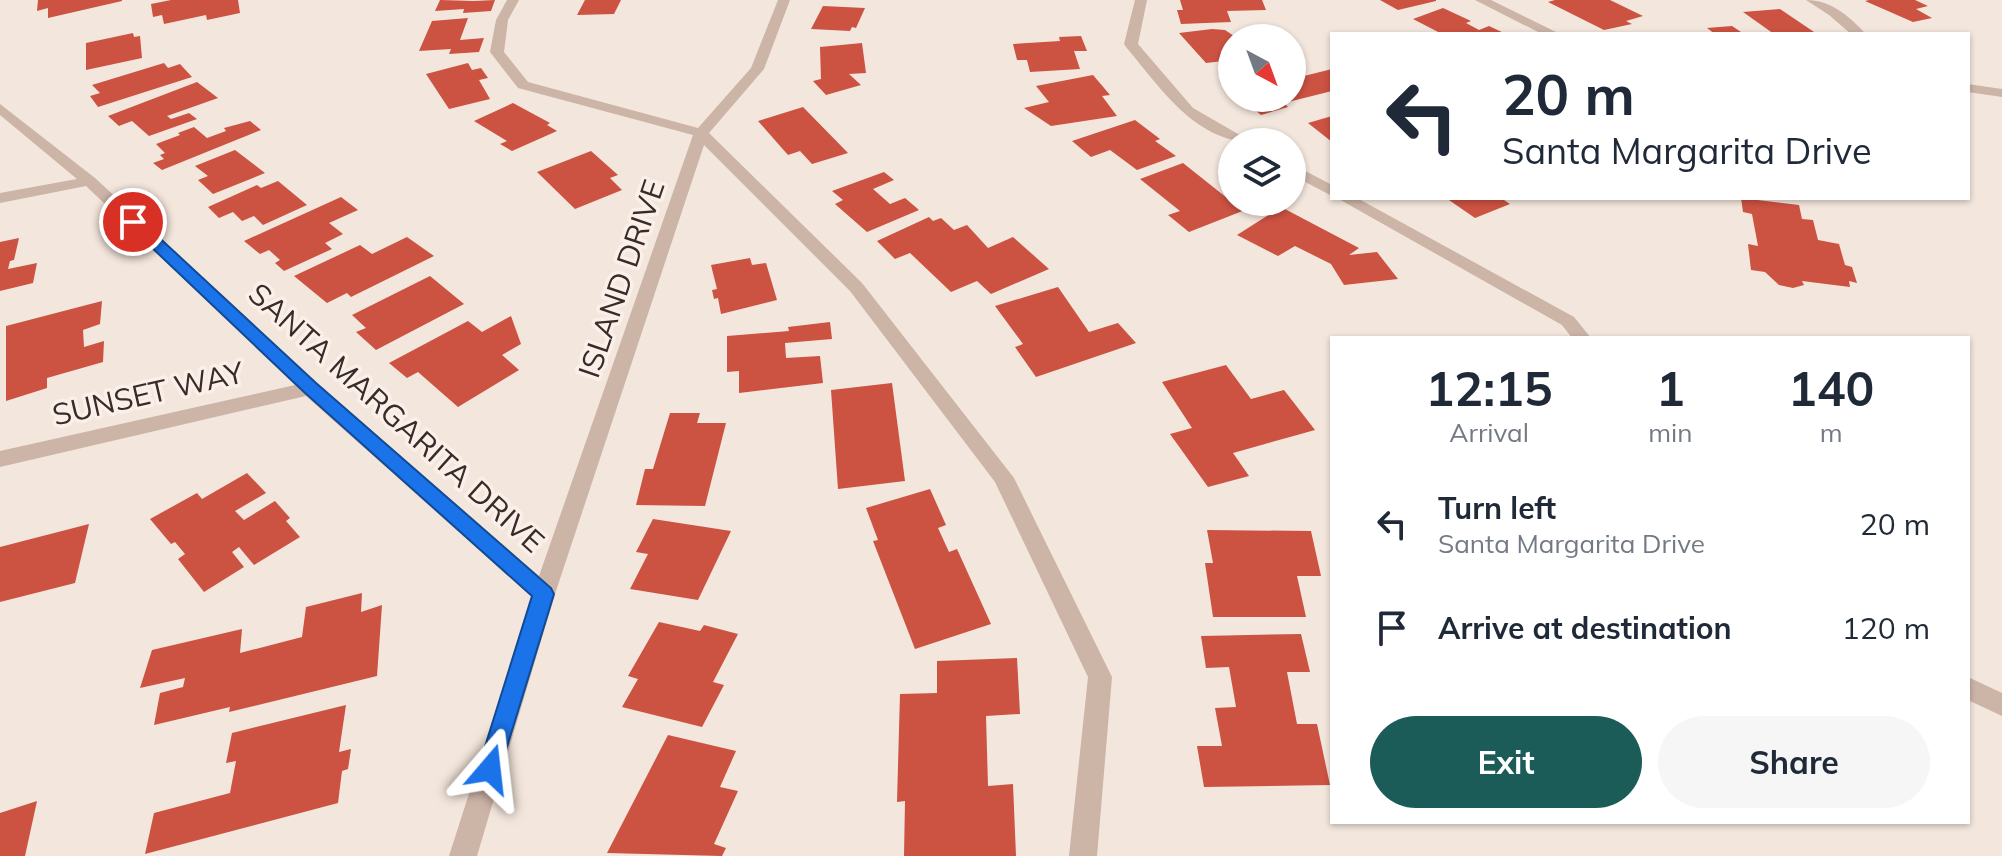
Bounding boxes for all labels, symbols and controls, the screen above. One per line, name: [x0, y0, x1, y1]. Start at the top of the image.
north arrow: [1218, 24, 1306, 112]
map controls: [1218, 24, 1306, 216]
text: 20 m: [1502, 59, 1635, 129]
icon: left: [1370, 64, 1474, 168]
button: layers: [1218, 128, 1306, 216]
text: Santa Margarita Drive: [1502, 128, 1872, 173]
street label: ISLAND DRIVE: [569, 175, 673, 382]
pin: [99, 188, 167, 256]
icon: arrive: [111, 200, 155, 244]
street label: SANTA MARGARITA DRIVE: [241, 274, 552, 560]
street label: SUNSET WAY: [49, 352, 248, 433]
text: 12:15: [1426, 358, 1553, 418]
text: 1: [1656, 358, 1685, 418]
text: 140: [1788, 358, 1874, 418]
text: Arrival: [1449, 416, 1529, 449]
text: min: [1648, 416, 1692, 449]
text: m: [1820, 416, 1843, 449]
text: Turn left: [1438, 489, 1556, 527]
icon: left: [1370, 502, 1414, 546]
text: 20 m: [1860, 505, 1930, 543]
text: Santa Margarita Drive: [1438, 527, 1705, 560]
icon: arrive: [1370, 606, 1414, 650]
text: Arrive at destination: [1438, 609, 1732, 647]
text: 120 m: [1842, 609, 1930, 647]
button: Exit: [1370, 716, 1642, 808]
button: Share: [1658, 716, 1930, 808]
position arrow: [448, 727, 532, 811]

